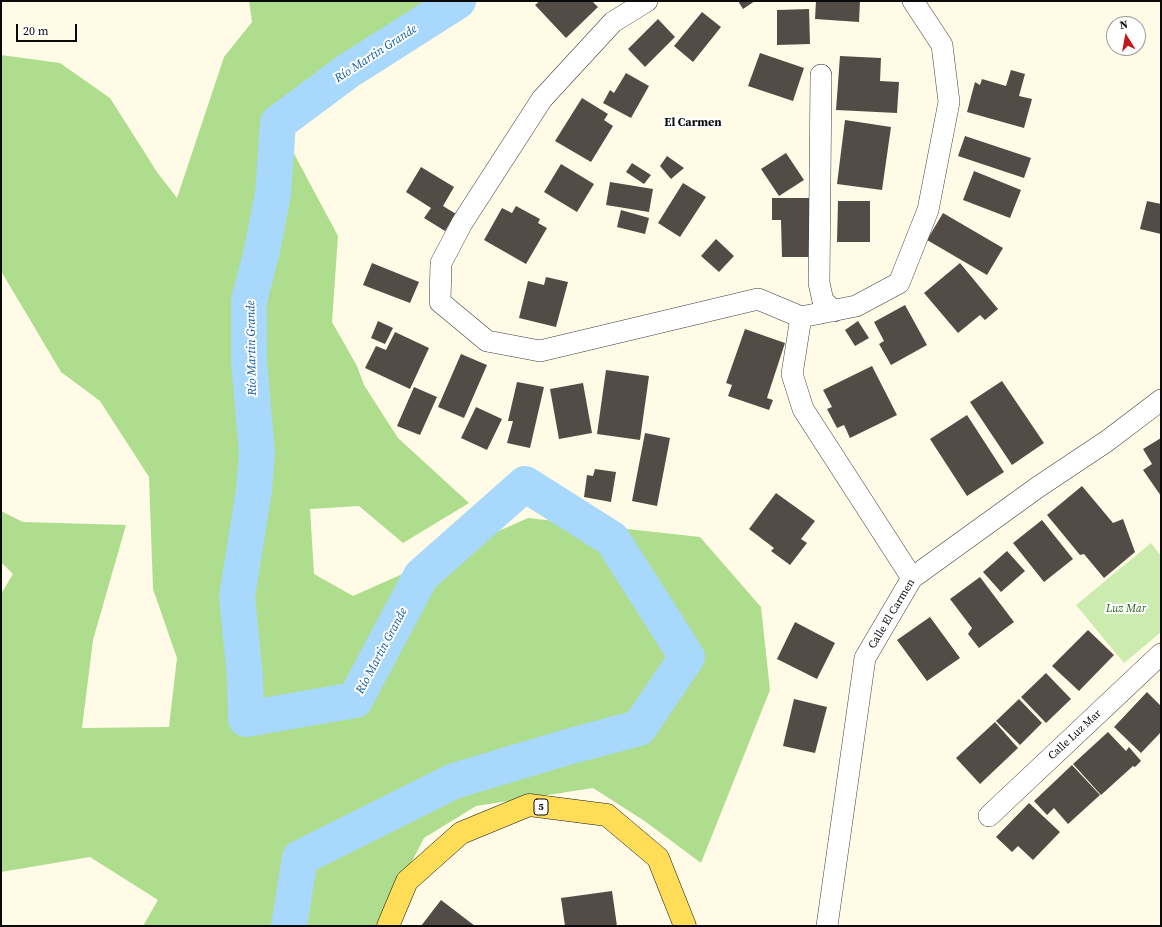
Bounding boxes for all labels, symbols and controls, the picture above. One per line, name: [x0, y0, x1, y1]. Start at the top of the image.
scale bar: [18, 16, 79, 42]
north arrow: [1106, 16, 1146, 56]
text: N: [1118, 17, 1129, 33]
water label: Río Martin Grande: [332, 22, 420, 86]
text: 20 m: [23, 23, 49, 39]
district label: El Carmen: [664, 116, 722, 130]
water label: Río Martin Grande: [244, 300, 260, 396]
street label: Calle El Carmen: [866, 577, 918, 651]
park label: Luz Mar: [1106, 602, 1146, 616]
water label: Río Martin Grande: [353, 606, 411, 696]
street label: Calle Luz Mar: [1046, 707, 1104, 763]
road number: 5: [534, 799, 548, 815]

